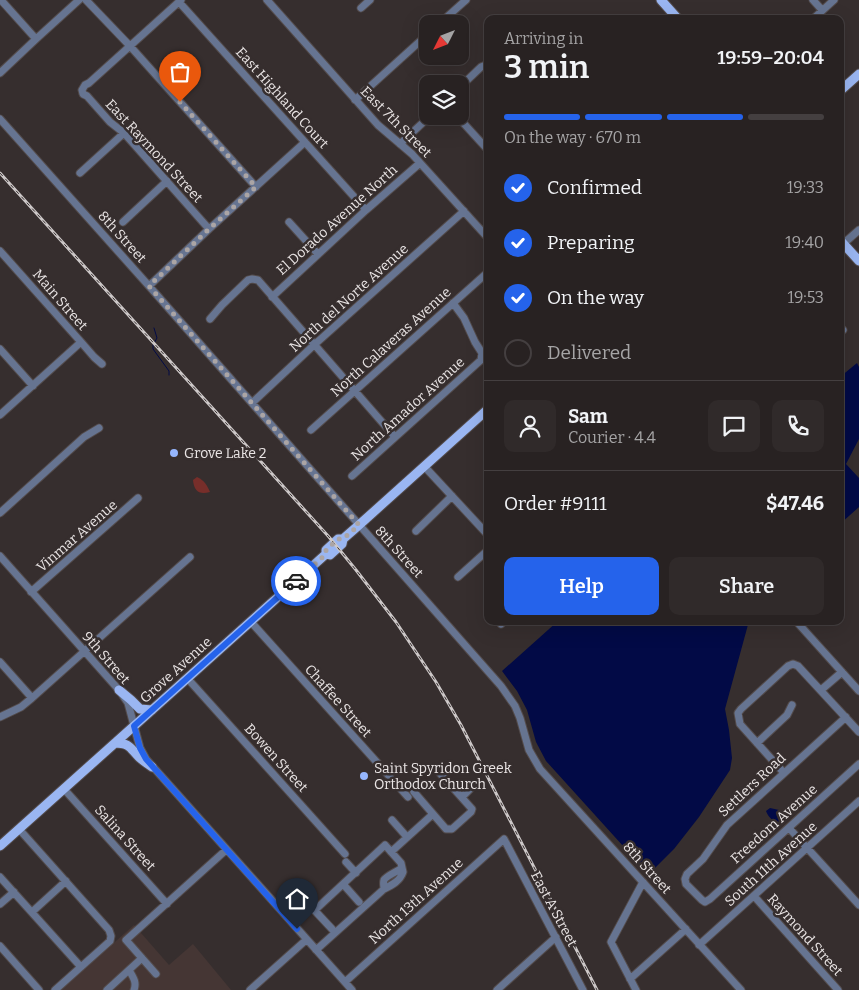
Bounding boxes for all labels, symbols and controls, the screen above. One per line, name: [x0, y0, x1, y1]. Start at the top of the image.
north arrow: [419, 15, 469, 65]
map controls: [419, 15, 469, 125]
text: Arriving in: [504, 29, 583, 48]
street label: East Highland Court: [232, 44, 332, 152]
text: 19:59–20:04: [717, 46, 824, 69]
text: 3 min: [504, 48, 589, 86]
pin: [159, 51, 201, 102]
icon: bag: [166, 58, 194, 86]
button: layers: [419, 75, 469, 125]
street label: East 7th Street: [357, 83, 435, 161]
street label: East Raymond Street: [102, 96, 206, 206]
text: On the way · 670 m: [504, 128, 641, 147]
street label: El Dorado Avenue North: [273, 161, 401, 279]
icon: check: [504, 174, 532, 202]
text: Confirmed: [547, 176, 642, 199]
text: 19:33: [787, 178, 824, 197]
street label: 8th Street: [94, 207, 150, 267]
icon: check: [504, 229, 532, 257]
text: Preparing: [547, 231, 635, 254]
text: 19:40: [785, 233, 824, 252]
street label: North del Norte Avenue: [286, 240, 412, 356]
street label: Main Street: [29, 266, 91, 334]
street label: North Calaveras Avenue: [327, 284, 455, 400]
icon: check: [504, 284, 532, 312]
text: On the way: [547, 286, 644, 309]
text: 19:53: [787, 288, 824, 307]
text: Delivered: [547, 341, 631, 364]
street label: North Amador Avenue: [348, 354, 468, 464]
button: person: [504, 400, 556, 452]
button: chat: [708, 400, 760, 452]
button: phone: [772, 400, 824, 452]
text: Sam: [568, 405, 608, 428]
text: Courier · 4.4: [568, 428, 656, 447]
place label: Grove Lake 2: [184, 445, 266, 462]
marker: Grove Lake 2: [168, 447, 180, 459]
text: Order #9111: [504, 492, 607, 515]
text: $47.46: [766, 492, 824, 515]
street label: Vinmar Avenue: [33, 496, 121, 576]
street label: 8th Street: [371, 522, 427, 582]
courier: [271, 556, 321, 606]
button: Help: [504, 557, 659, 615]
button: Share: [669, 557, 824, 615]
icon: car: [282, 567, 310, 595]
street label: 9th Street: [79, 628, 133, 688]
street label: Grove Avenue: [137, 633, 215, 707]
street label: Chaffee Street: [301, 661, 375, 741]
street label: Bowen Street: [241, 720, 311, 796]
street label: Settlers Road: [715, 749, 789, 821]
place label: Saint Spyridon Greek Orthodox Church: [374, 760, 512, 793]
marker: Saint Spyridon Greek Orthodox Church: [358, 770, 370, 782]
street label: Freedom Avenue: [727, 781, 821, 867]
street label: Salina Street: [91, 802, 159, 874]
street label: South 11th Avenue: [721, 818, 821, 910]
street label: 8th Street: [619, 838, 675, 898]
street label: North 13th Avenue: [365, 854, 467, 948]
street label: East A Street: [527, 868, 581, 950]
pin: [276, 878, 318, 929]
icon: home: [283, 885, 311, 913]
street label: Raymond Street: [764, 891, 846, 979]

